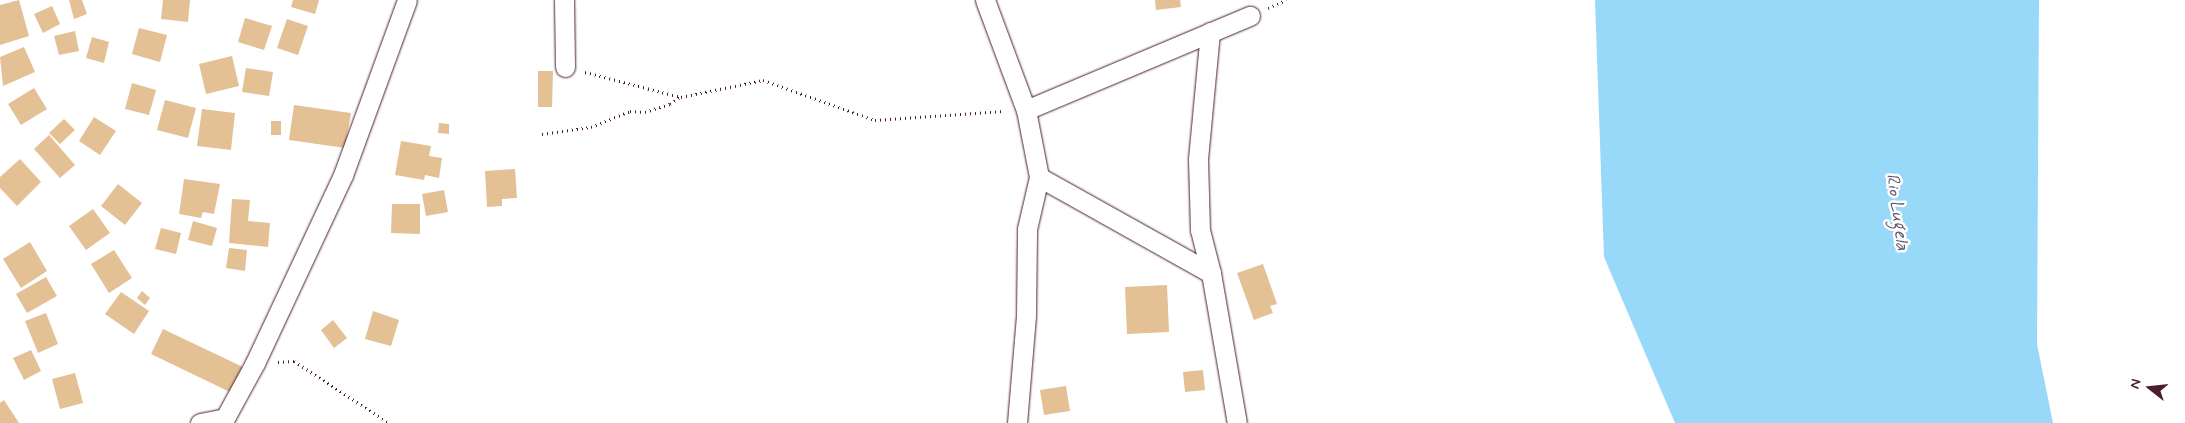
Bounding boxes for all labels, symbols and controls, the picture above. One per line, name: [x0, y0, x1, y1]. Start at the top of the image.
water label: Rio Lugela: [1881, 173, 1913, 251]
north arrow: [2125, 363, 2175, 413]
text: N: [2126, 377, 2146, 391]

